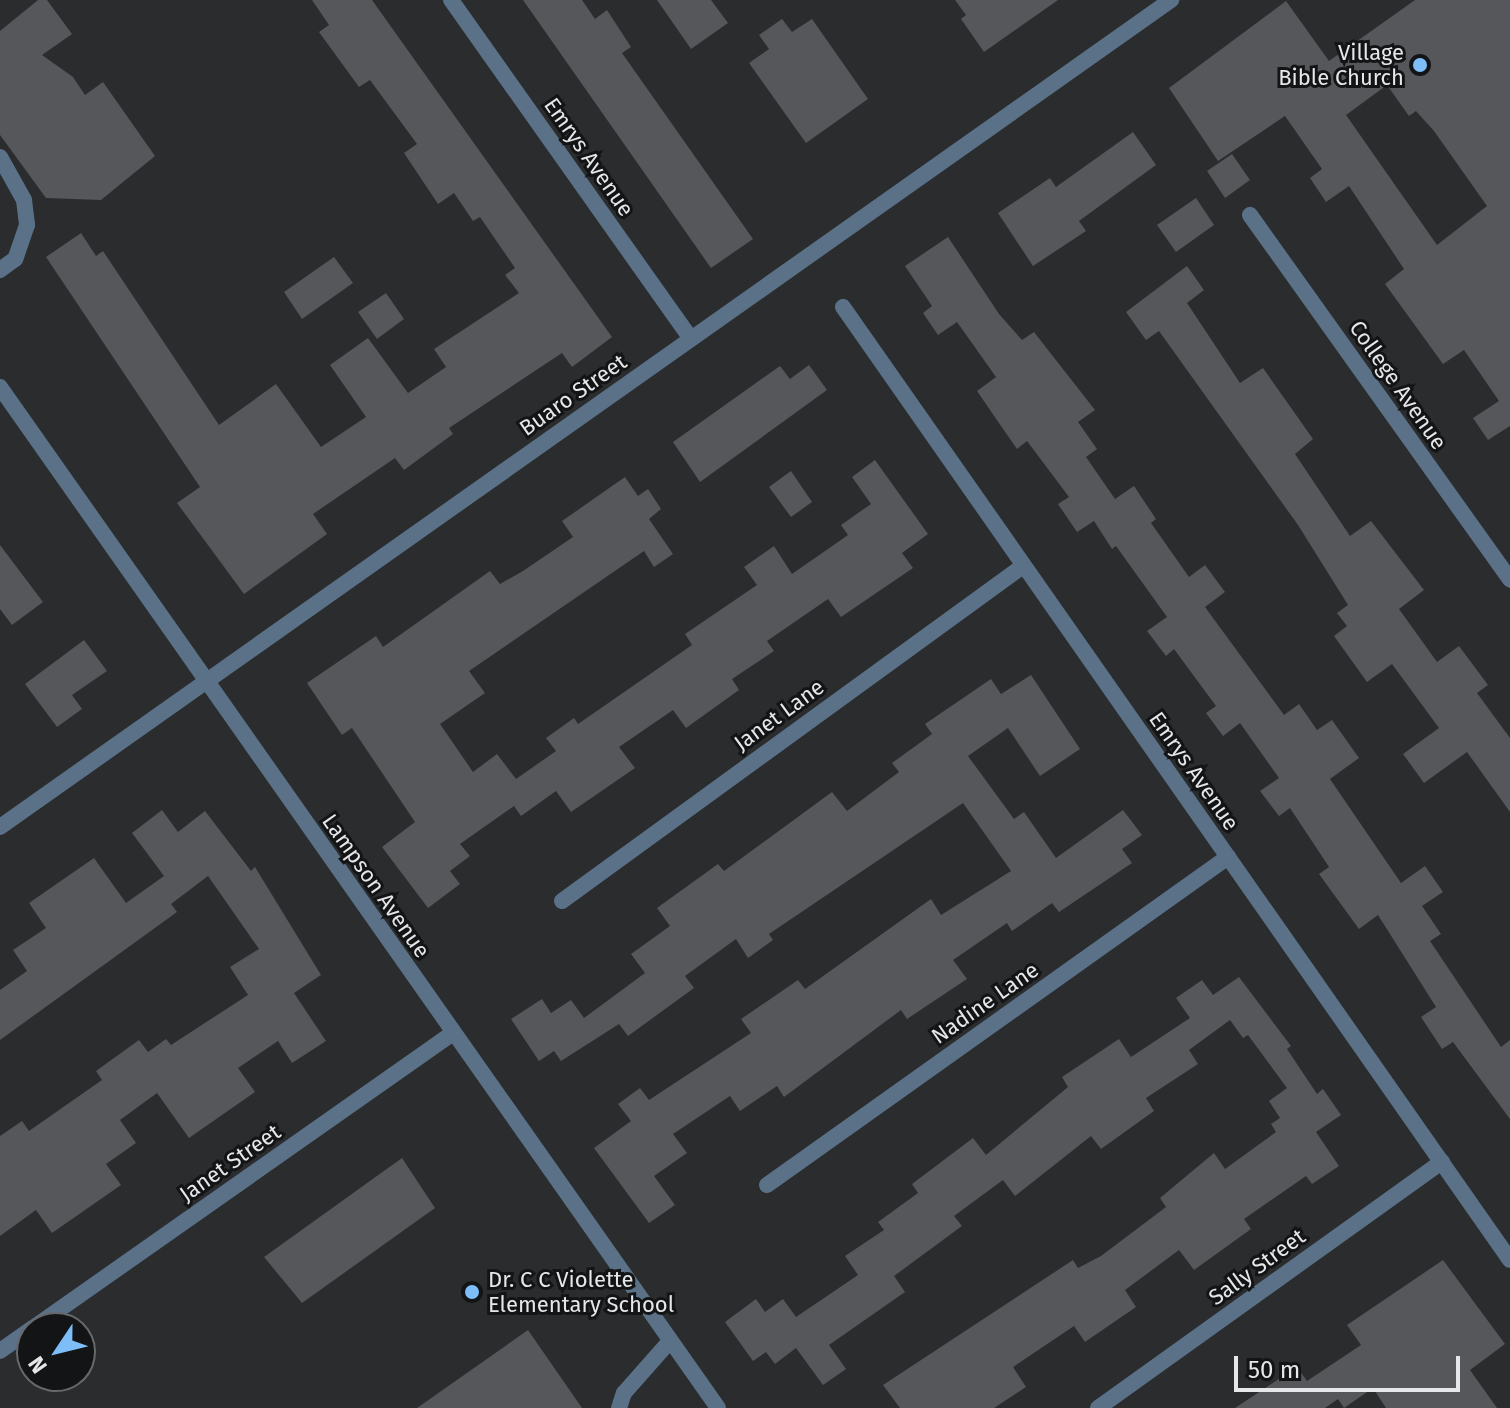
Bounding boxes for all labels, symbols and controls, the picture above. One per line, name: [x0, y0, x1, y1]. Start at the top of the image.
place label: Village Bible Church: [1278, 39, 1404, 90]
marker: Village Bible Church: [1411, 56, 1429, 74]
street label: Emrys Avenue: [538, 93, 640, 221]
street label: College Avenue: [1344, 315, 1452, 455]
street label: Buaro Street: [515, 349, 631, 441]
street label: Janet Lane: [729, 673, 829, 757]
street label: Emrys Avenue: [1143, 707, 1245, 835]
street label: Lampson Avenue: [317, 809, 435, 963]
street label: Nadine Lane: [926, 956, 1044, 1050]
street label: Janet Street: [175, 1119, 285, 1207]
street label: Sally Street: [1204, 1223, 1310, 1311]
place label: Dr. C C Violette Elementary School: [488, 1266, 674, 1318]
marker: Dr. C C Violette Elementary School: [463, 1283, 481, 1301]
north arrow: [16, 1312, 96, 1392]
scale bar: [1238, 1340, 1464, 1390]
text: N: [22, 1351, 53, 1379]
text: 50 m: [1248, 1356, 1300, 1384]

